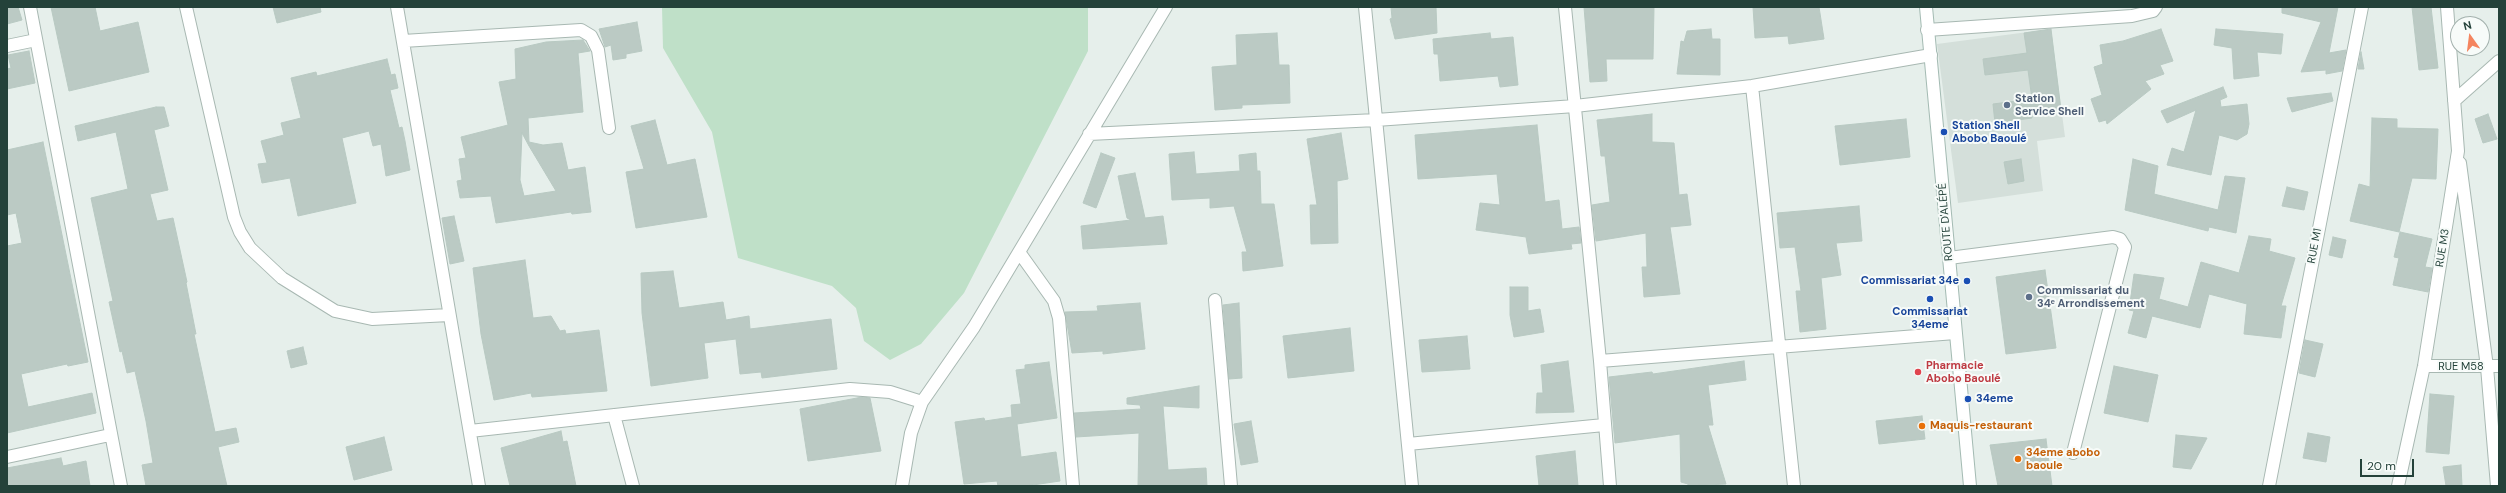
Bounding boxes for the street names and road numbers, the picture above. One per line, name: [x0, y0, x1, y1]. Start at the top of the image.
street label: ROUTE D'ALÉPÉ: [1936, 183, 1956, 261]
street label: RUE M1: [2305, 227, 2325, 265]
street label: RUE M3: [2433, 228, 2453, 268]
street label: RUE M58: [2438, 360, 2484, 374]

